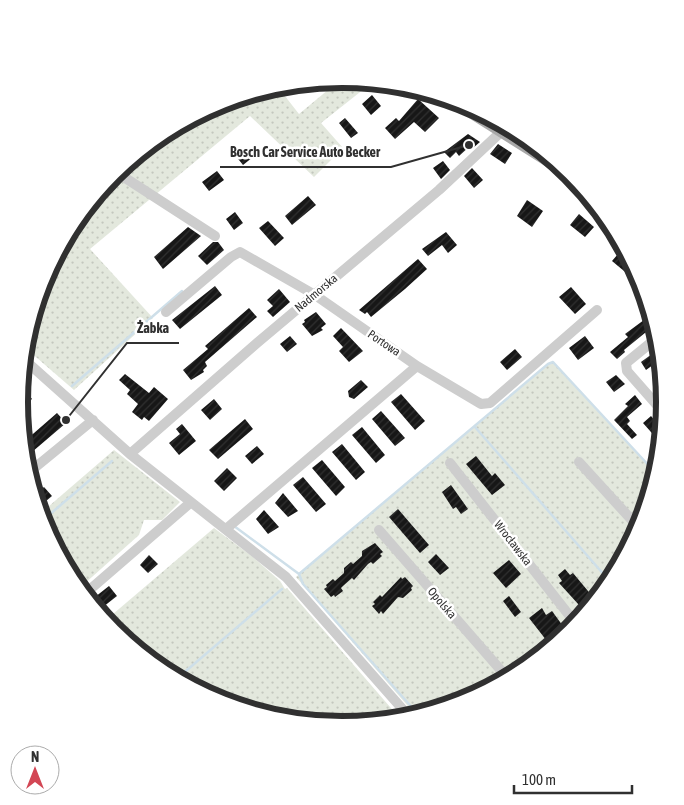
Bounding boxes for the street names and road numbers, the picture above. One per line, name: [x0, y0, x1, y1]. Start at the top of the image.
street label: Nadmorska: [292, 271, 340, 315]
street label: Portowa: [365, 327, 403, 359]
street label: Wrocławska: [491, 518, 535, 568]
street label: Opolska: [425, 585, 459, 621]

